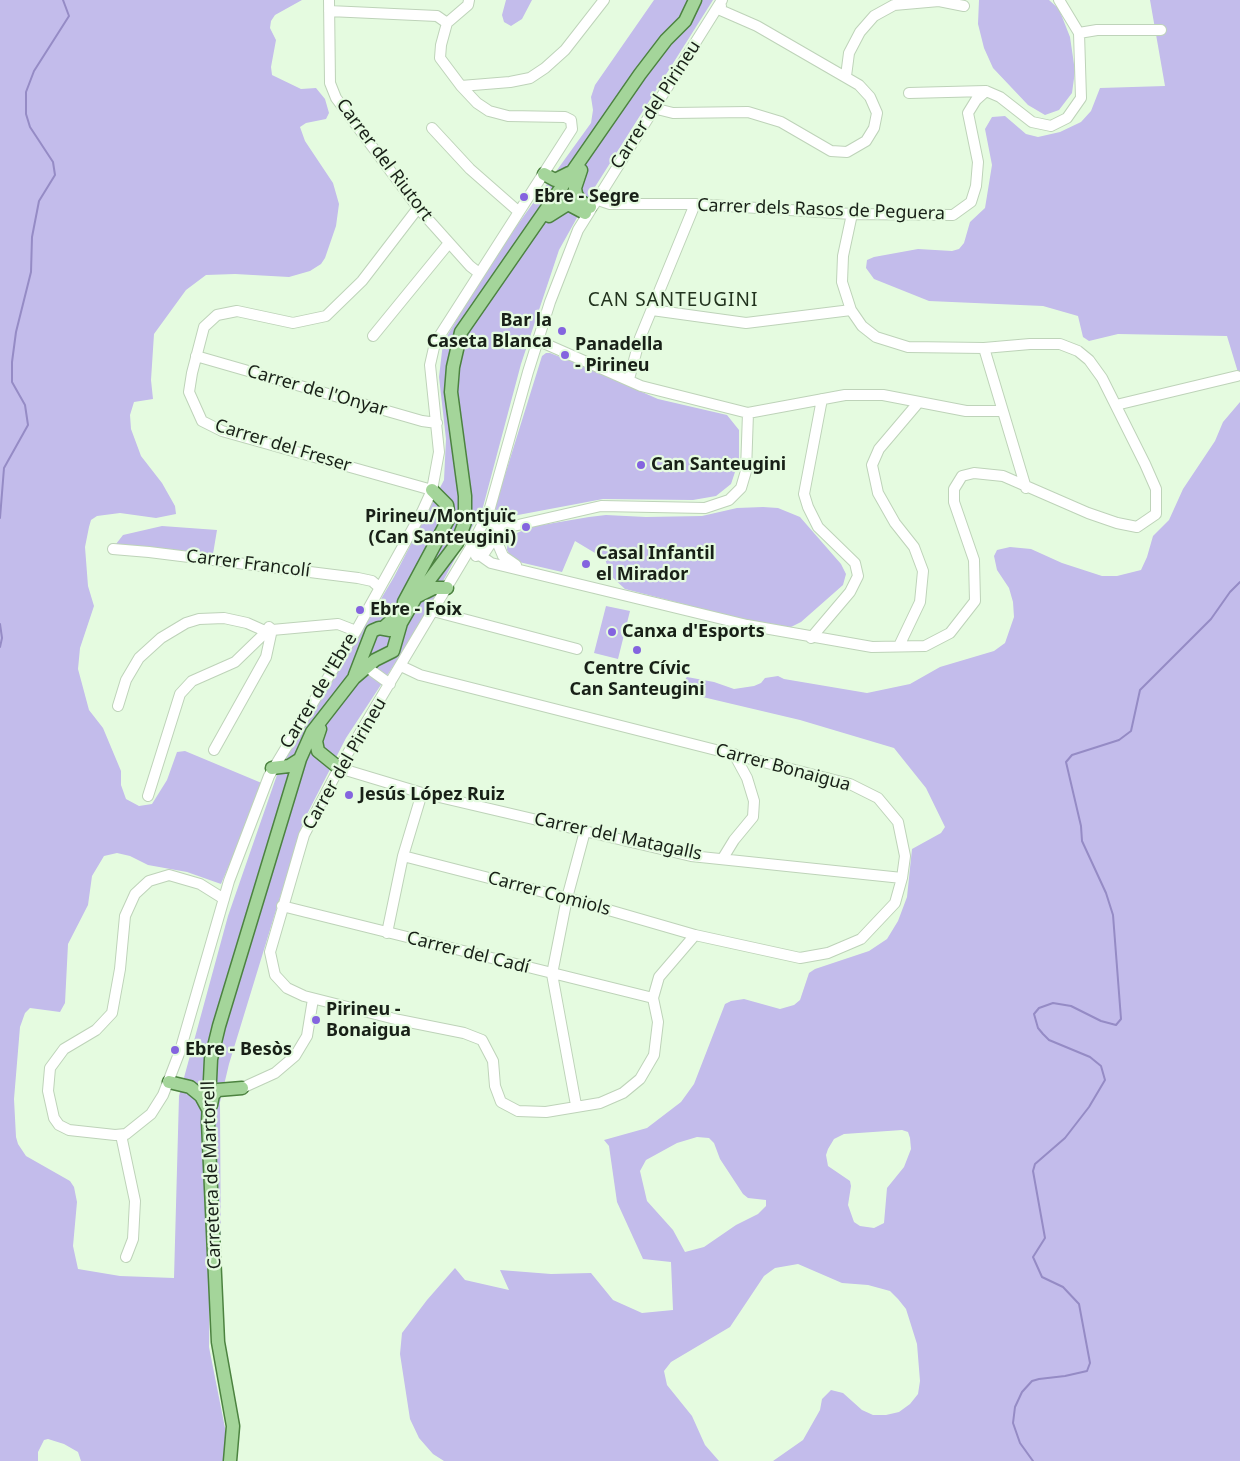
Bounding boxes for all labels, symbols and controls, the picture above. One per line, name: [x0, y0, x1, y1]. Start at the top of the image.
street label: Carrer del Pirineu: [606, 37, 706, 173]
street label: Carrer del Riutort: [331, 95, 437, 225]
place label: Ebre - Segre: [534, 186, 639, 208]
marker: Ebre - Segre: [518, 191, 530, 203]
street label: Carrer dels Rasos de Peguera: [697, 195, 945, 225]
district label: CAN SANTEUGINI: [586, 290, 760, 312]
place label: Bar la Caseta Blanca: [427, 310, 552, 352]
marker: Bar la Caseta Blanca: [556, 325, 568, 337]
place label: Panadella - Pirineu: [575, 334, 663, 376]
marker: Panadella - Pirineu: [559, 349, 571, 361]
street label: Carrer de l'Onyar: [244, 361, 390, 421]
street label: Carrer del Freser: [212, 415, 354, 477]
place label: Can Santeugini: [651, 454, 786, 476]
marker: Can Santeugini: [635, 459, 647, 471]
place label: Pirineu/Montjuïc (Can Santeugini): [365, 506, 516, 548]
marker: Pirineu/Montjuïc (Can Santeugini): [520, 521, 532, 533]
place label: Casal Infantil el Mirador: [596, 543, 715, 586]
street label: Carrer Francolí: [185, 546, 311, 582]
marker: Casal Infantil el Mirador: [580, 558, 592, 570]
place label: Ebre - Foix: [370, 599, 462, 621]
marker: Ebre - Foix: [354, 604, 366, 616]
place label: Canxa d'Esports: [622, 621, 765, 643]
marker: Canxa d'Esports: [606, 626, 618, 638]
street label: Carrer de l'Ebre: [276, 629, 362, 753]
marker: Centre Cívic Can Santeugini: [631, 644, 643, 656]
place label: Centre Cívic Can Santeugini: [569, 658, 705, 701]
street label: Carrer del Pirineu: [298, 694, 392, 834]
street label: Carrer Bonaigua: [713, 740, 853, 796]
place label: Jesús López Ruiz: [359, 784, 505, 806]
marker: Jesús López Ruiz: [343, 789, 355, 801]
street label: Carrer del Matagalls: [532, 809, 704, 865]
street label: Carrer Comiols: [485, 867, 613, 921]
street label: Carrer del Cadí: [404, 927, 532, 979]
place label: Pirineu - Bonaigua: [326, 999, 411, 1042]
marker: Pirineu - Bonaigua: [310, 1014, 322, 1026]
place label: Ebre - Besòs: [185, 1039, 292, 1061]
marker: Ebre - Besòs: [169, 1044, 181, 1056]
street label: Carretera de Martorell: [198, 1081, 226, 1269]

